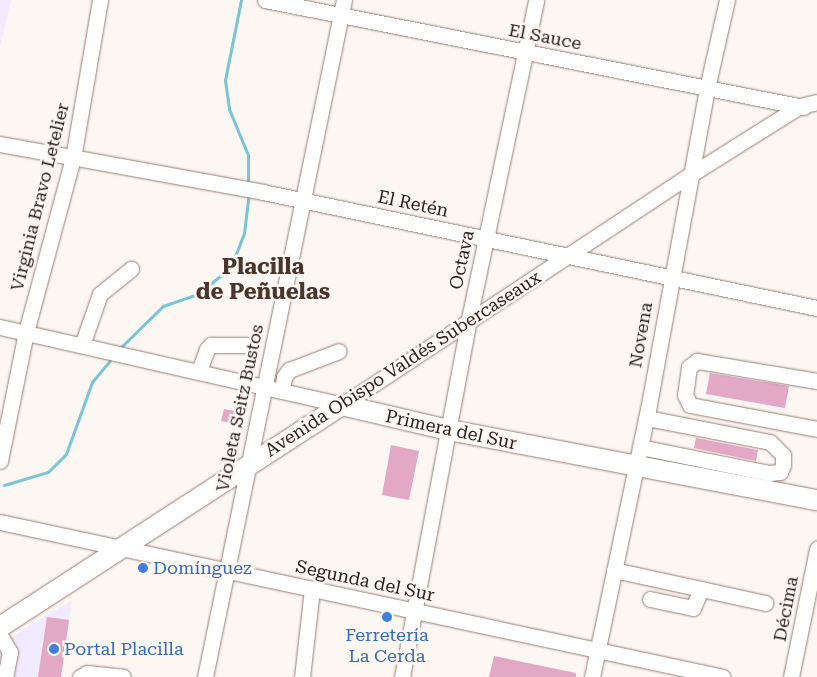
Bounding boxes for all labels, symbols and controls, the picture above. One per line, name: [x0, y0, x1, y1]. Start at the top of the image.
street label: El Sauce: [507, 19, 583, 55]
street label: Virginia Bravo Letelier: [6, 101, 74, 293]
street label: El Retén: [376, 186, 450, 222]
street label: Octava: [445, 228, 479, 292]
district label: Placilla de Peñuelas: [196, 253, 330, 304]
street label: Avenida Obispo Valdés Subercaseaux: [261, 267, 545, 461]
street label: Novena: [625, 301, 657, 369]
street label: Violeta Seitz Bustos: [212, 322, 268, 494]
street label: Primera del Sur: [383, 406, 519, 454]
street label: Segunda del Sur: [294, 556, 436, 606]
place label: Domínguez: [153, 557, 252, 579]
marker: Domínguez: [137, 562, 149, 574]
street label: Décima: [769, 575, 803, 643]
marker: Ferretería La Cerda: [381, 611, 393, 623]
place label: Ferretería La Cerda: [345, 625, 429, 668]
place label: Portal Placilla: [64, 638, 184, 660]
marker: Portal Placilla: [48, 643, 60, 655]

